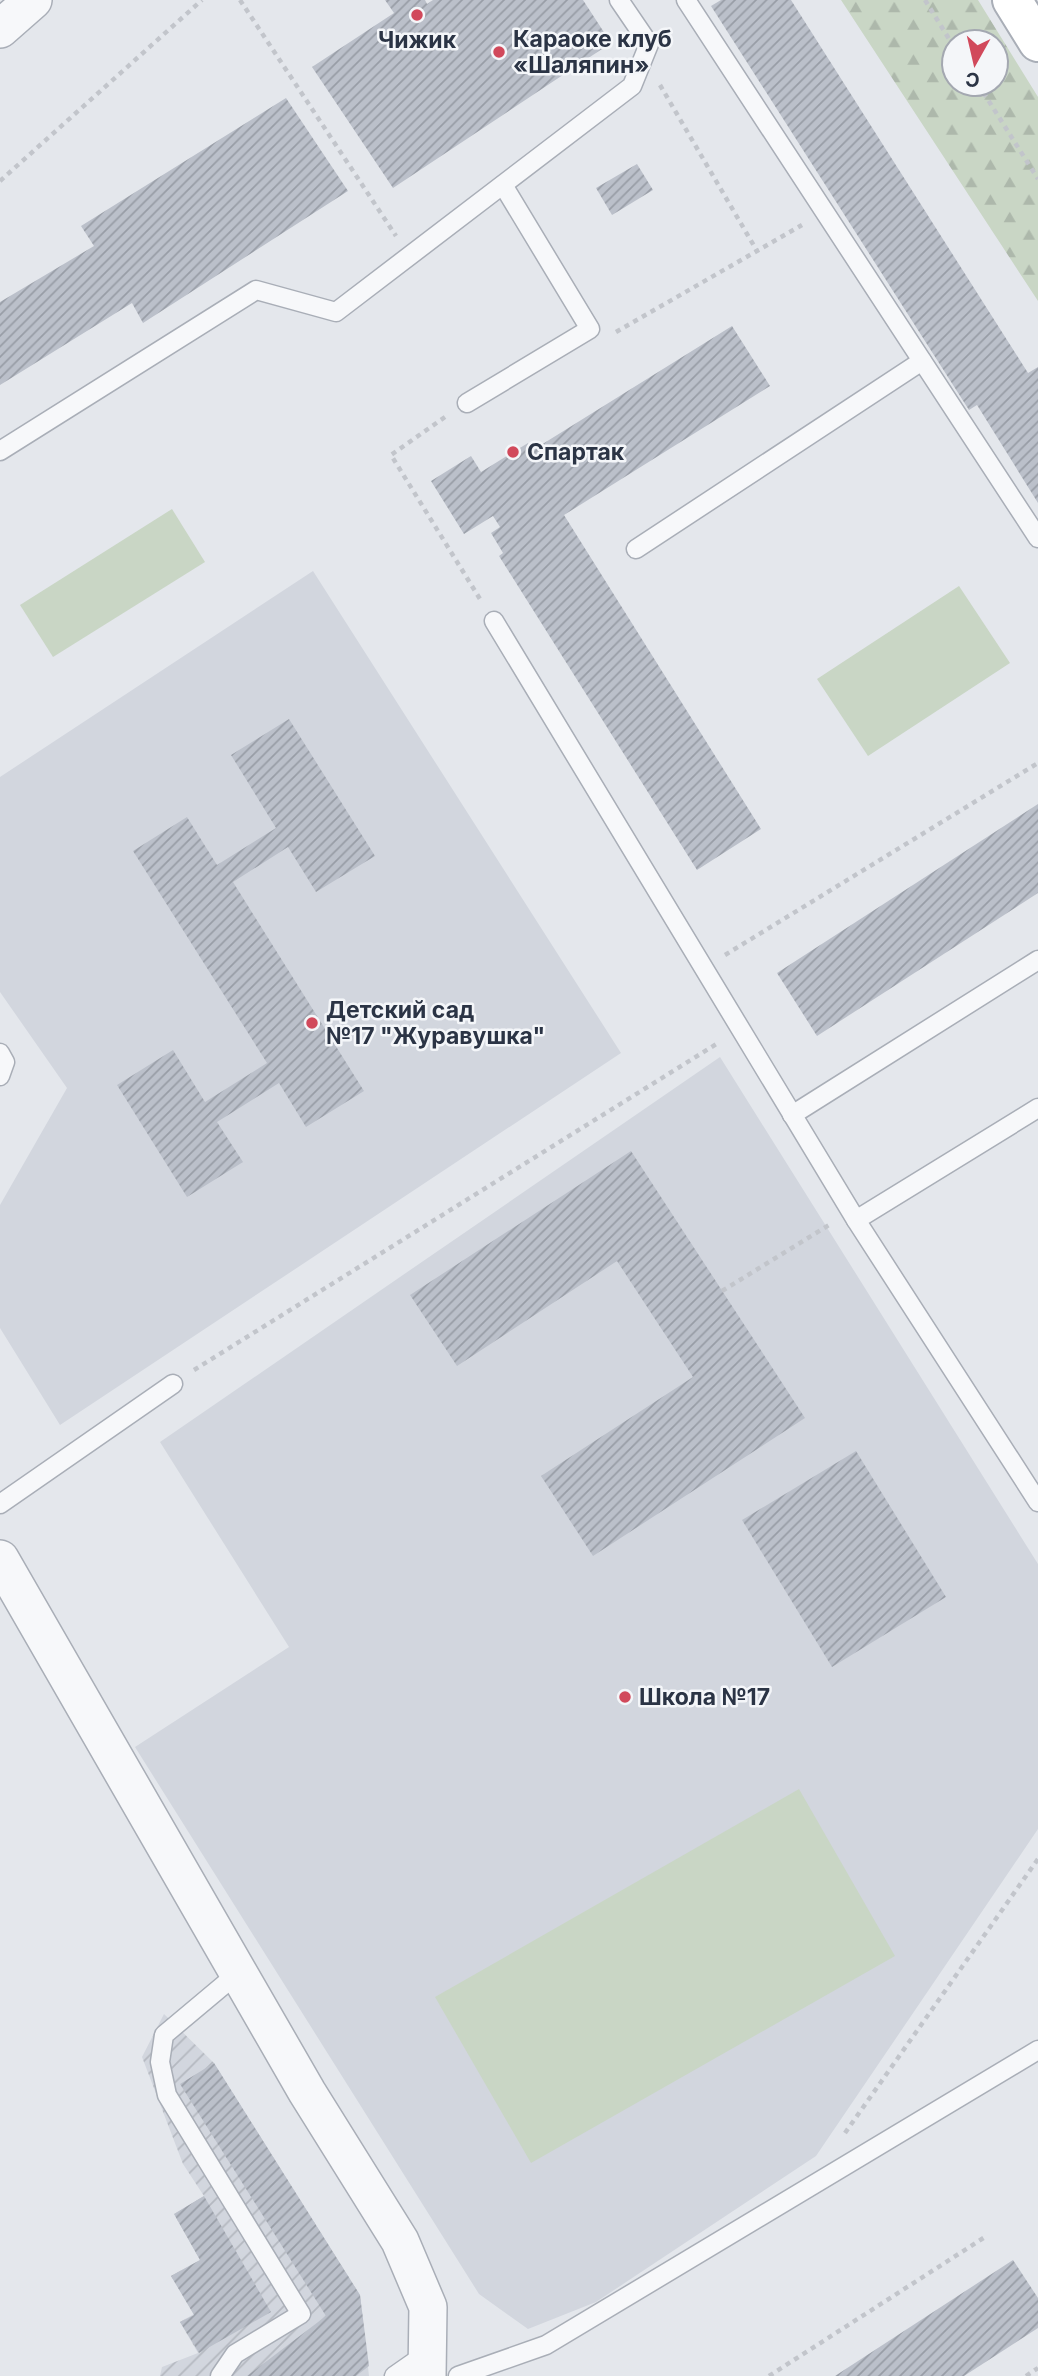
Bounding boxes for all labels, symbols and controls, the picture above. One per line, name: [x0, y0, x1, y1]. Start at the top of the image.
marker: Чижик: [409, 7, 425, 23]
place label: Караоке клуб «Шаляпин»: [513, 25, 672, 79]
place label: Чижик: [378, 26, 457, 54]
north arrow: [940, 28, 1010, 98]
marker: Караоке клуб «Шаляпин»: [491, 44, 507, 60]
text: С: [964, 67, 981, 92]
place label: Спартак: [527, 438, 625, 466]
marker: Спартак: [505, 444, 521, 460]
place label: Детский сад №17 "Журавушка": [326, 996, 545, 1050]
marker: Детский сад №17 "Журавушка": [304, 1015, 320, 1031]
place label: Школа №17: [639, 1683, 770, 1711]
marker: Школа №17: [617, 1689, 633, 1705]

